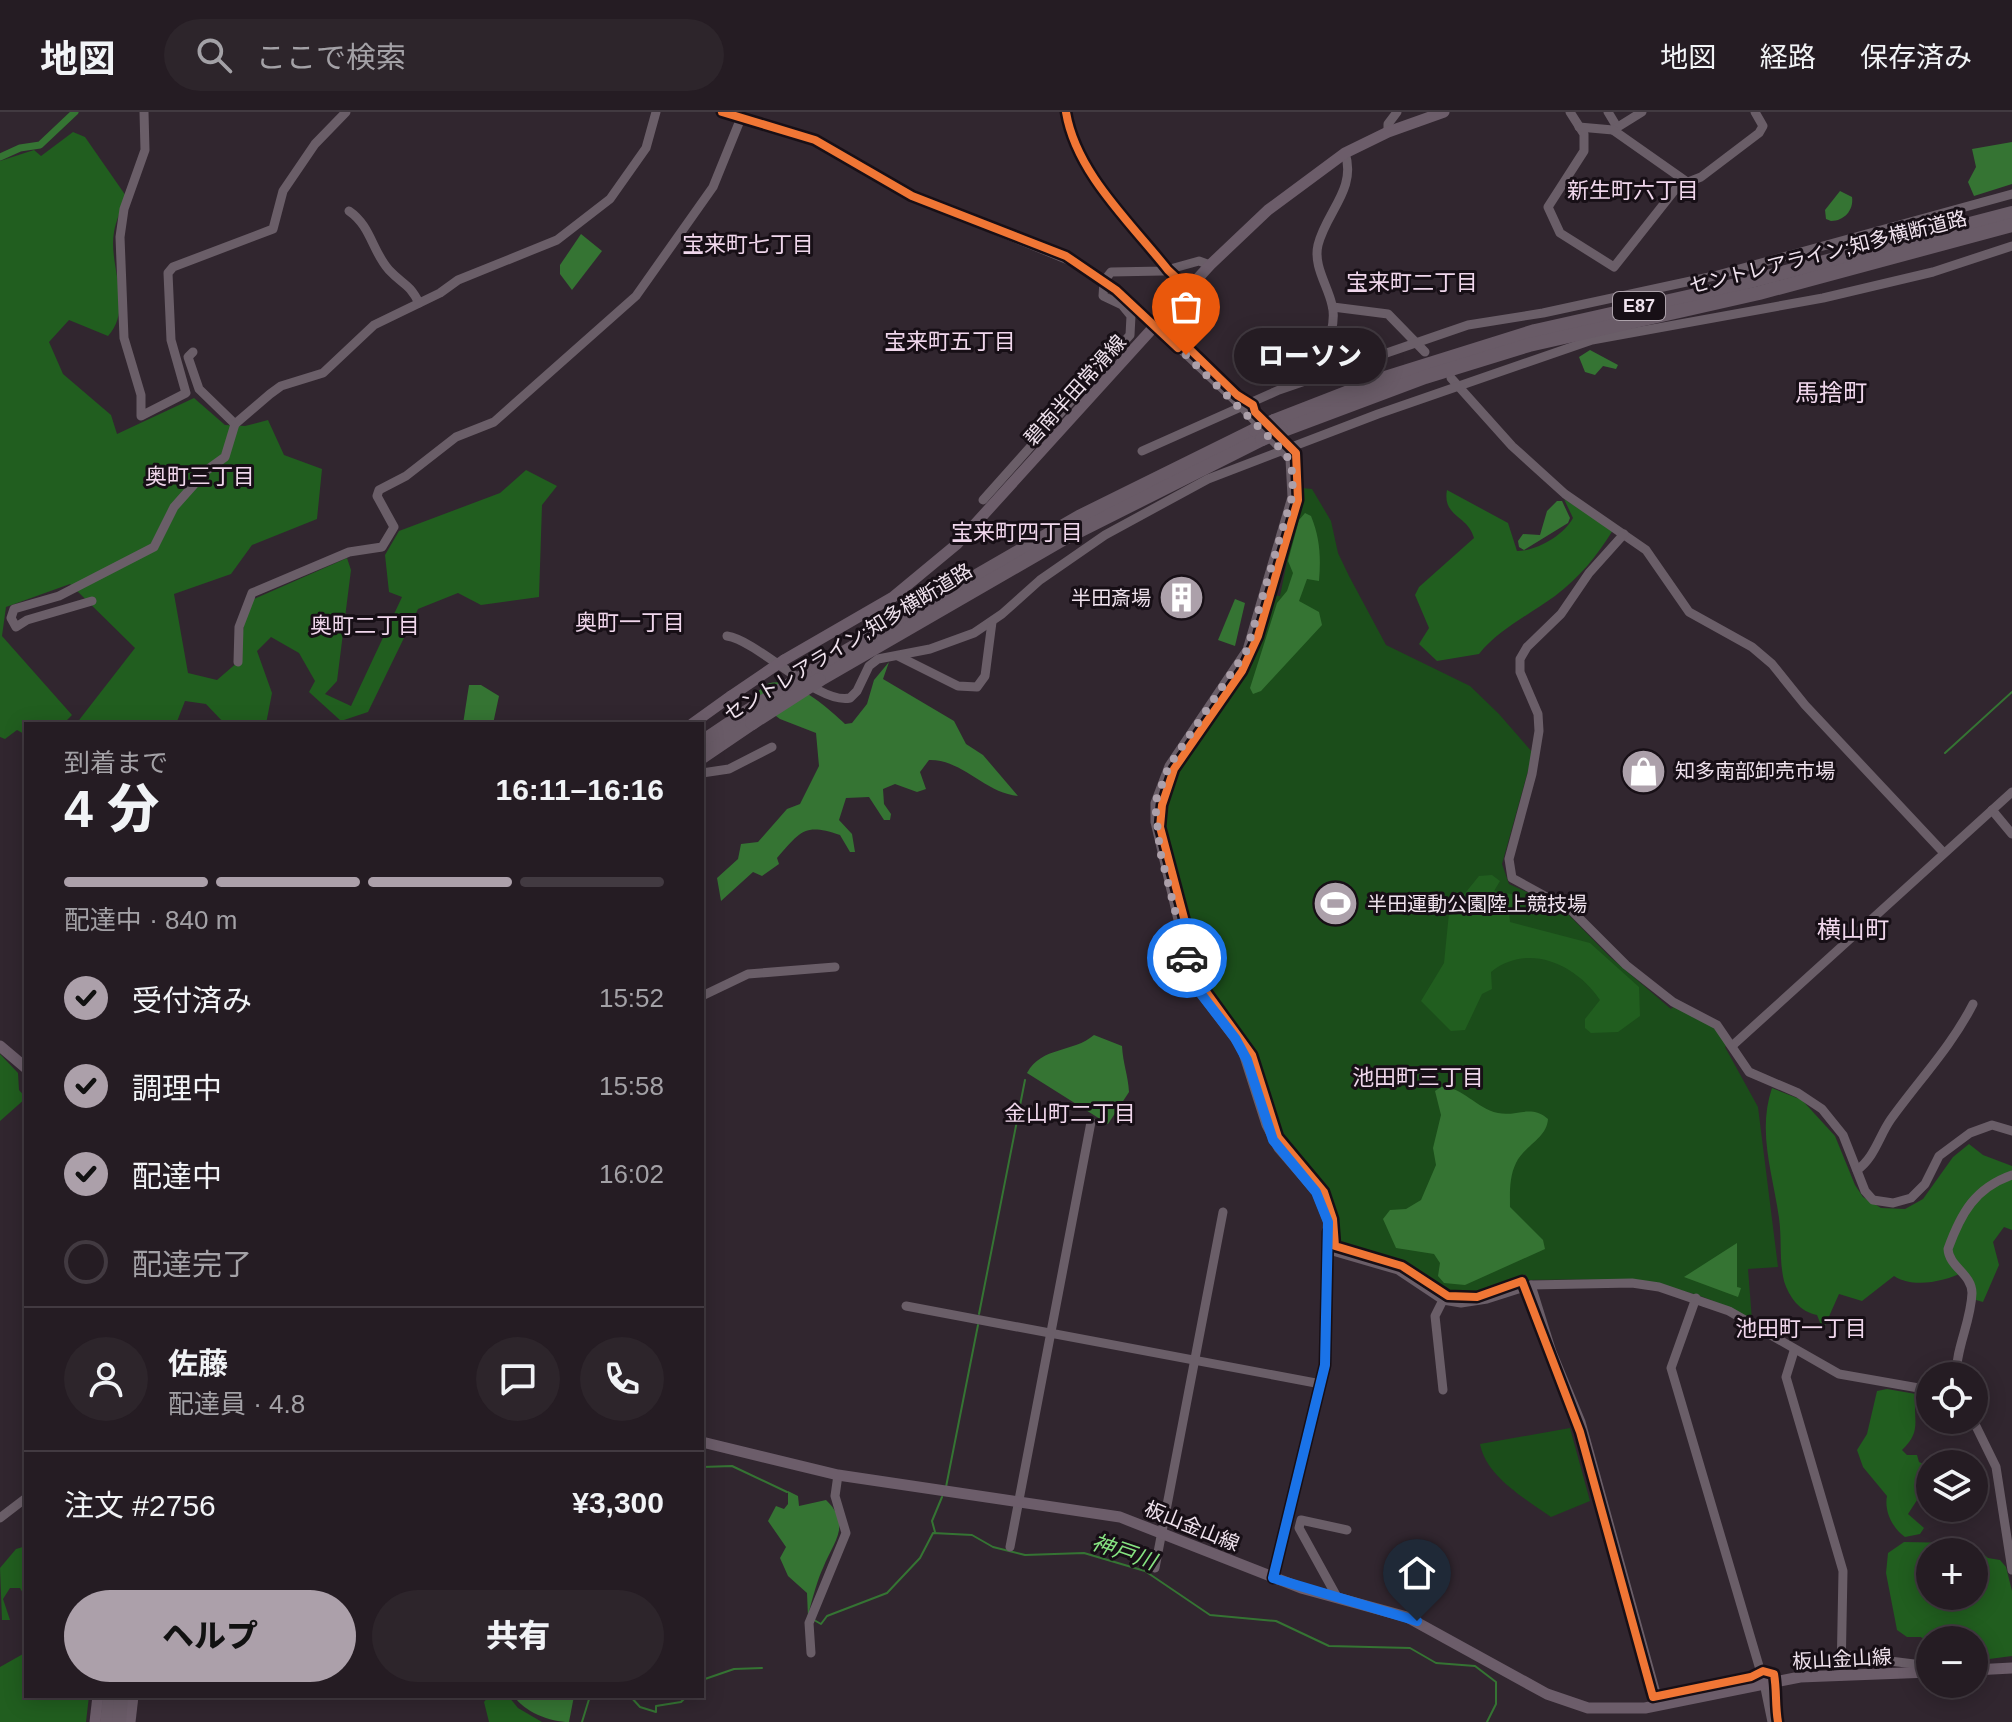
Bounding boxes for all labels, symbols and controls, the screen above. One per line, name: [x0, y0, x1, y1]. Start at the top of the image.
search box: [164, 19, 724, 91]
icon: search: [192, 33, 236, 77]
text: 地図: [40, 38, 116, 80]
text: ここで検索: [256, 41, 406, 74]
text: 地図: [1660, 42, 1716, 73]
text: 経路: [1760, 42, 1816, 73]
text: 保存済み: [1860, 42, 1972, 73]
district label: 新生町六丁目: [1567, 178, 1699, 203]
street label: セントレアライン;知多横断道路: [1687, 207, 1969, 297]
district label: 宝来町七丁目: [682, 232, 814, 257]
district label: 宝来町二丁目: [1346, 270, 1478, 295]
pin: [1152, 273, 1220, 355]
icon: bag: [1164, 285, 1208, 329]
road number: E87: [1613, 292, 1665, 320]
callout: ローソン: [1234, 327, 1386, 383]
district label: 宝来町五丁目: [884, 329, 1016, 354]
street label: 碧南半田常滑線: [1020, 331, 1130, 449]
text: ローソン: [1258, 341, 1362, 371]
district label: 馬捨町: [1795, 379, 1867, 406]
district label: 奥町三丁目: [145, 464, 255, 489]
district label: 宝来町四丁目: [951, 520, 1083, 545]
street label: セントレアライン;知多横断道路: [720, 559, 976, 725]
building icon: 半田斎場: [1158, 574, 1206, 622]
place label: 半田斎場: [1071, 587, 1151, 609]
district label: 奥町一丁目: [575, 610, 685, 635]
district label: 奥町二丁目: [310, 613, 420, 638]
shop icon: 知多南部卸売市場: [1620, 747, 1668, 795]
text: 到着まで: [64, 748, 168, 778]
place label: 知多南部卸売市場: [1675, 760, 1835, 782]
text: 16:11–16:16: [496, 773, 664, 806]
text: 4 分: [64, 780, 159, 838]
sports icon: 半田運動公園陸上競技場: [1312, 880, 1360, 928]
place label: 半田運動公園陸上競技場: [1367, 893, 1587, 915]
text: 配達中 · 840 m: [64, 905, 237, 935]
district label: 横山町: [1817, 916, 1889, 943]
courier: [1147, 918, 1227, 998]
icon: car: [1165, 936, 1209, 980]
icon: check: [64, 976, 108, 1020]
text: 15:52: [599, 983, 664, 1013]
text: 受付済み: [132, 984, 252, 1017]
icon: check: [64, 1064, 108, 1108]
district label: 池田町三丁目: [1352, 1065, 1484, 1090]
text: 15:58: [599, 1071, 664, 1101]
text: 調理中: [132, 1072, 222, 1105]
district label: 金山町二丁目: [1004, 1101, 1136, 1126]
icon: check: [64, 1152, 108, 1196]
text: 16:02: [599, 1159, 664, 1189]
text: 配達中: [132, 1160, 222, 1193]
text: 配達完了: [132, 1248, 252, 1281]
district label: 池田町一丁目: [1735, 1316, 1867, 1341]
button: person: [64, 1337, 148, 1421]
button: chat: [476, 1337, 560, 1421]
button: phone: [580, 1337, 664, 1421]
text: 佐藤: [168, 1347, 228, 1380]
map controls: [1916, 1362, 1988, 1698]
button: locate: [1916, 1362, 1988, 1434]
text: 配達員 · 4.8: [168, 1389, 305, 1419]
button: layers: [1916, 1450, 1988, 1522]
text: ¥3,300: [572, 1486, 664, 1519]
text: 注文 #2756: [64, 1489, 216, 1522]
street label: 板山金山線: [1142, 1497, 1242, 1555]
water label: 神戸川: [1089, 1529, 1161, 1575]
button: +: [1916, 1538, 1988, 1610]
pin: [1383, 1539, 1451, 1621]
icon: home: [1395, 1551, 1439, 1595]
button: ヘルプ: [64, 1590, 356, 1682]
button: 共有: [372, 1590, 664, 1682]
button: −: [1916, 1626, 1988, 1698]
street label: 板山金山線: [1791, 1645, 1893, 1673]

